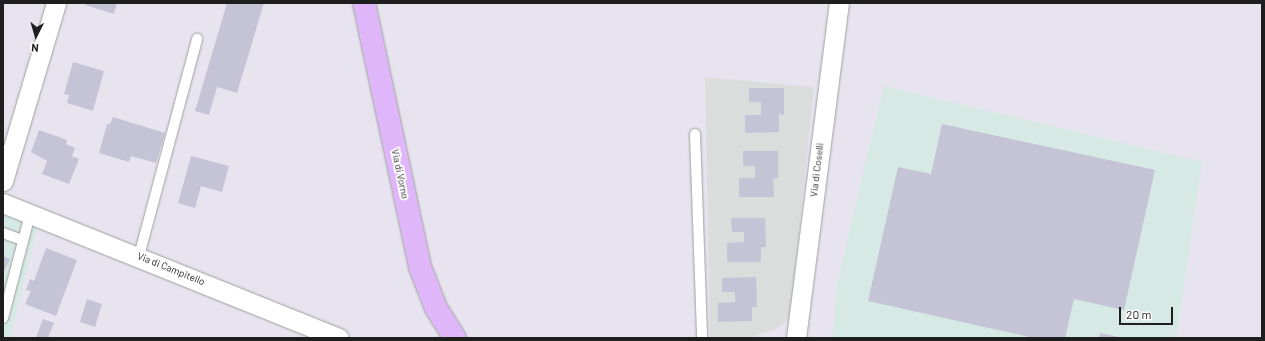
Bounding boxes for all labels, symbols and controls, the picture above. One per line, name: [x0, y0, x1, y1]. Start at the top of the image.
north arrow: [16, 16, 56, 56]
text: N: [31, 42, 39, 55]
street label: Via di Coselli: [808, 142, 826, 198]
street label: Via di Vorno: [389, 148, 411, 200]
street label: Via di Campitello: [135, 250, 207, 288]
scale bar: [1121, 299, 1175, 325]
text: 20 m: [1126, 307, 1152, 321]

